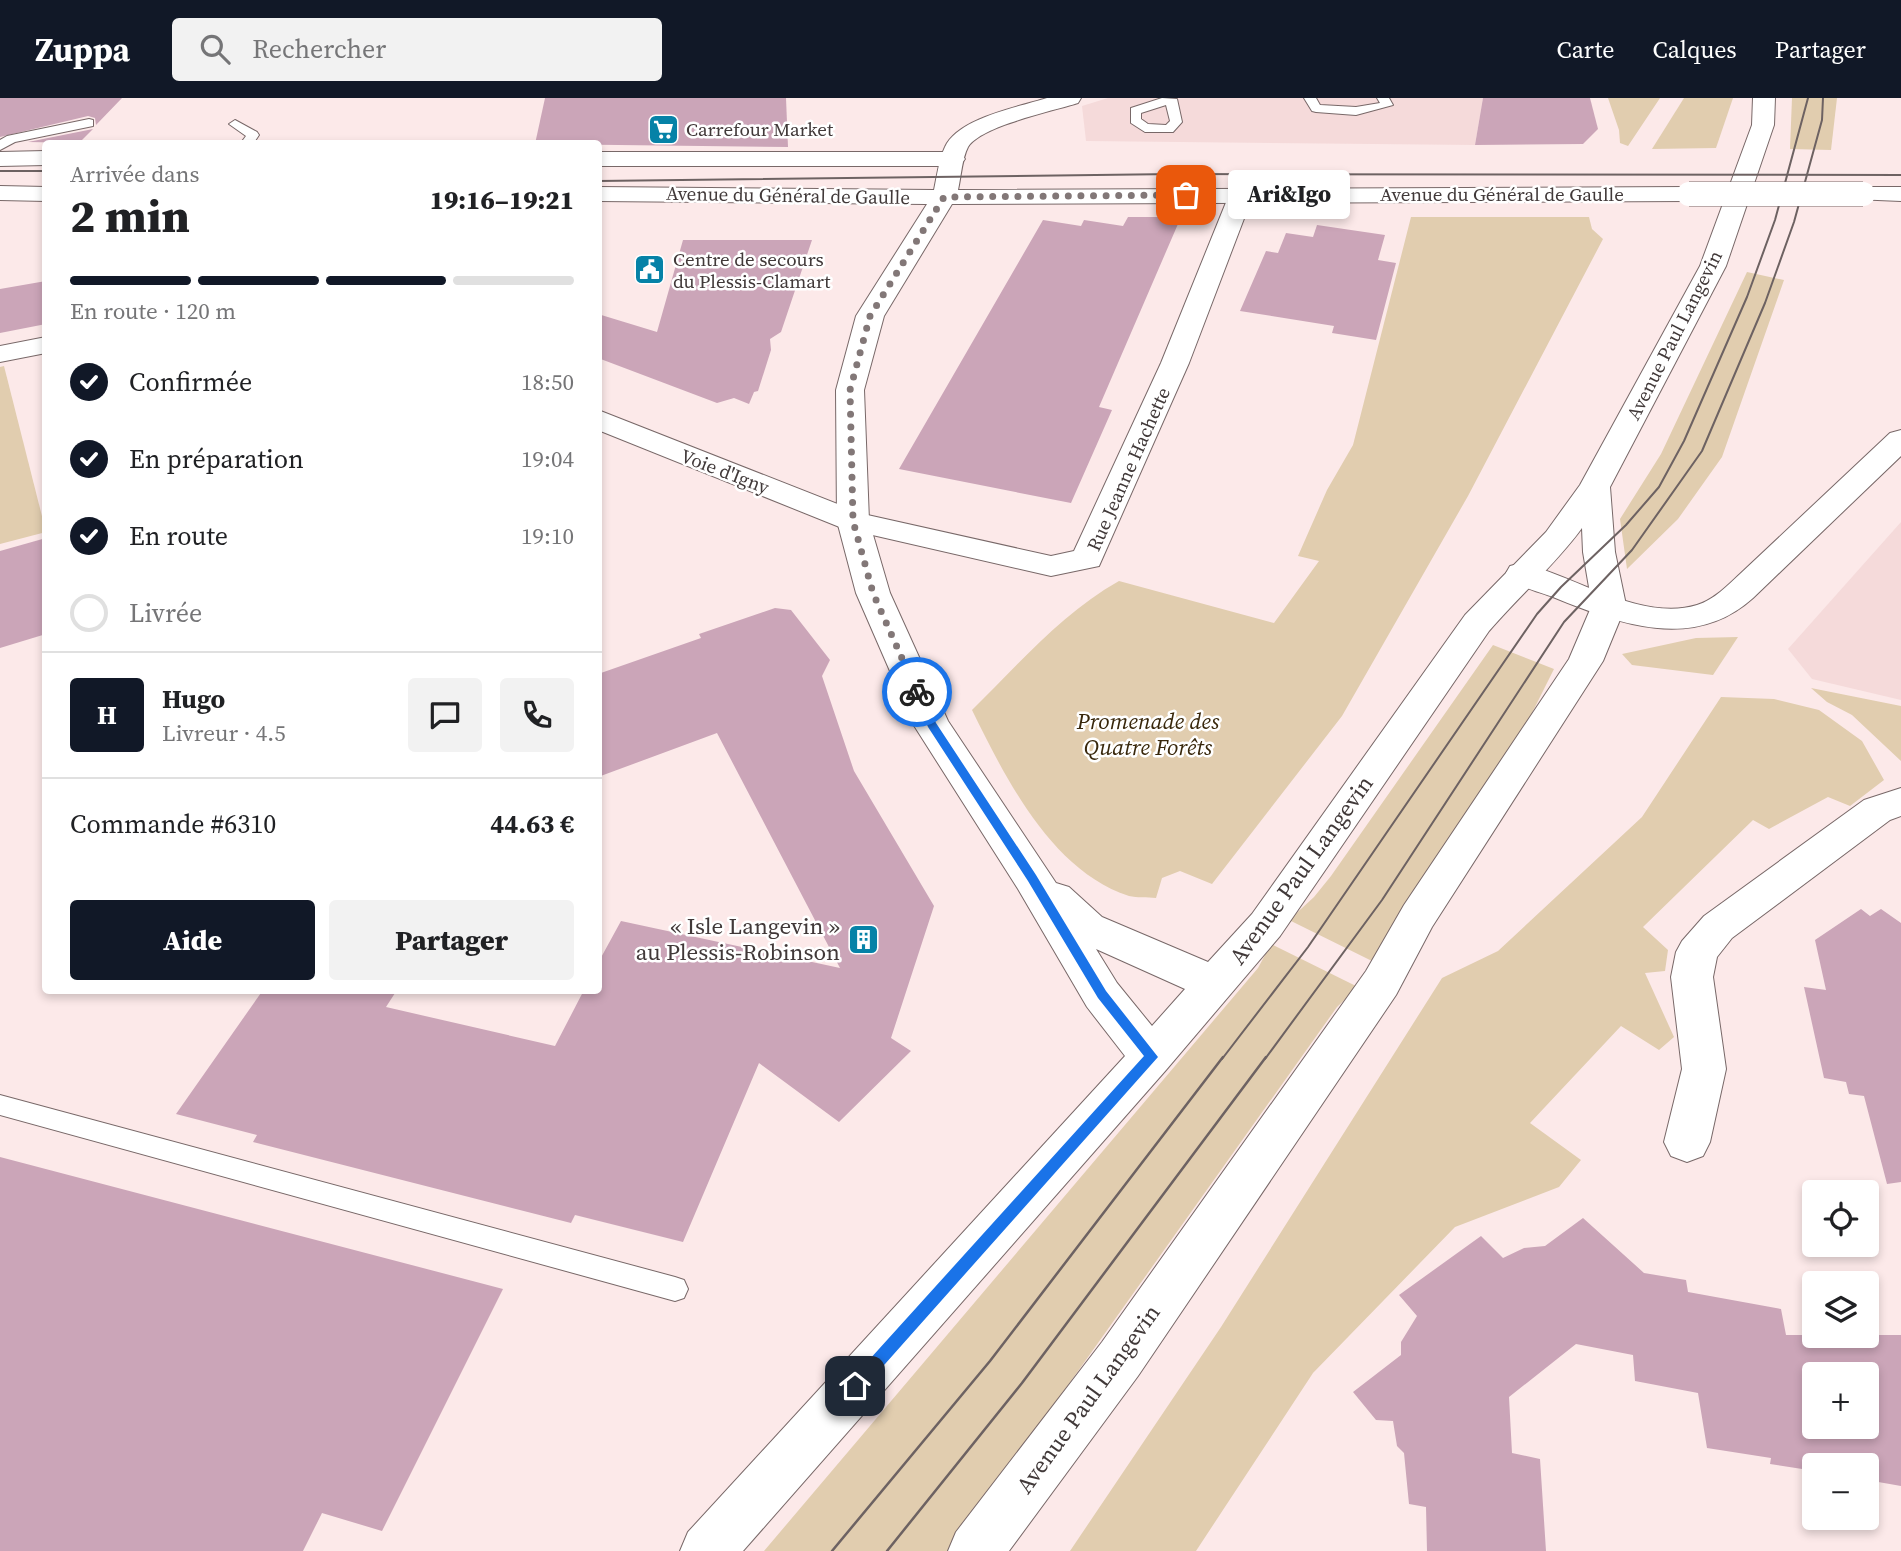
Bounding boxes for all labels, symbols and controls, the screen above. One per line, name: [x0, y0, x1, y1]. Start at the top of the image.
search box: [172, 18, 662, 81]
text: Zuppa: [35, 27, 130, 72]
icon: search: [196, 30, 234, 68]
text: Rechercher: [252, 31, 386, 67]
text: Carte: [1557, 33, 1615, 66]
text: Calques: [1653, 33, 1737, 66]
text: Partager: [1775, 33, 1866, 66]
supermarket icon: Carrefour Market: [646, 112, 680, 146]
place label: Carrefour Market: [686, 116, 834, 142]
text: Arrivée dans: [70, 158, 200, 190]
pin: [1156, 165, 1216, 225]
callout: Ari&Igo: [1228, 170, 1350, 220]
icon: bag: [1167, 176, 1205, 214]
text: Ari&Igo: [1247, 178, 1331, 210]
street label: Avenue du Général de Gaulle: [666, 180, 910, 210]
street label: Avenue du Général de Gaulle: [1380, 181, 1624, 207]
text: 19:16–19:21: [430, 182, 574, 218]
text: 2 min: [70, 184, 190, 247]
place label: Centre de secours du Plessis-Clamart: [673, 246, 831, 294]
street label: Avenue Paul Langevin: [1620, 246, 1728, 424]
public building icon: Centre de secours du Plessis-Clamart: [633, 253, 667, 287]
text: En route · 120 m: [70, 295, 236, 327]
icon: check: [70, 363, 108, 401]
text: Confirmée: [129, 364, 252, 400]
text: 18:50: [521, 366, 574, 398]
street label: Rue Jeanne Hachette: [1080, 383, 1176, 555]
icon: check: [70, 440, 108, 478]
text: En préparation: [129, 441, 304, 477]
street label: Voie d'Igny: [677, 442, 773, 500]
text: 19:04: [521, 443, 574, 475]
icon: check: [70, 517, 108, 555]
text: En route: [129, 518, 228, 554]
text: 19:10: [521, 520, 574, 552]
text: Livrée: [129, 595, 202, 631]
courier: [882, 657, 952, 727]
icon: bike: [898, 673, 936, 711]
button: chat: [408, 678, 482, 752]
button: phone: [500, 678, 574, 752]
text: Hugo: [162, 681, 225, 717]
text: H: [97, 697, 117, 733]
park label: Promenade des Quatre Forêts: [1076, 705, 1220, 763]
text: Livreur · 4.5: [162, 717, 286, 749]
street label: Avenue Paul Langevin: [1221, 769, 1381, 971]
text: Commande #6310: [70, 806, 276, 842]
text: 44.63 €: [490, 806, 574, 842]
button: Aide: [70, 900, 315, 980]
button: Partager: [329, 900, 574, 980]
place label: « Isle Langevin » au Plessis-Robinson: [636, 910, 840, 968]
building icon: « Isle Langevin » au Plessis-Robinson: [846, 922, 880, 956]
map controls: [1802, 1180, 1879, 1530]
button: locate: [1802, 1180, 1879, 1257]
button: layers: [1802, 1271, 1879, 1348]
street label: Avenue Paul Langevin: [1008, 1298, 1168, 1500]
pin: [825, 1356, 885, 1416]
button: +: [1802, 1362, 1879, 1439]
icon: home: [836, 1367, 874, 1405]
button: −: [1802, 1453, 1879, 1530]

